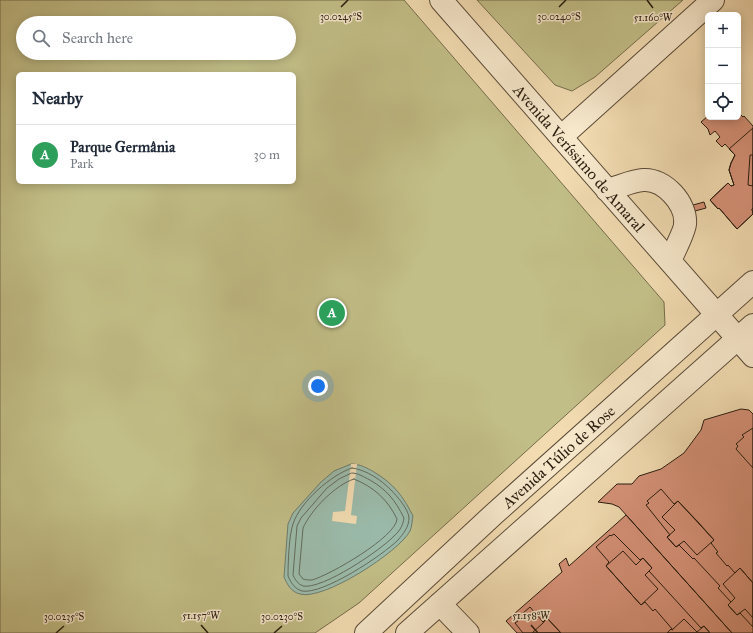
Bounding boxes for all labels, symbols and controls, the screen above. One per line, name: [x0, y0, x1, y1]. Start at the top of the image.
text: 30.0245°S: [320, 11, 362, 23]
text: 30.0240°S: [537, 11, 581, 23]
text: 51.160°W: [634, 12, 673, 24]
map controls: [705, 12, 741, 120]
button: +: [705, 12, 741, 48]
search box: [16, 16, 296, 60]
icon: search: [30, 27, 52, 49]
text: Search here: [62, 29, 133, 47]
button: −: [705, 48, 741, 84]
street label: Avenida Veríssimo de Amaral: [509, 80, 649, 236]
button: locate: [705, 84, 741, 120]
text: Nearby: [32, 88, 83, 109]
text: Parque Germânia: [70, 138, 175, 156]
text: A: [41, 147, 49, 163]
text: 30 m: [254, 147, 280, 163]
text: Park: [70, 156, 94, 172]
pin: A: [319, 298, 345, 328]
your location: [308, 376, 328, 396]
street label: Avenida Túlio de Rose: [497, 401, 619, 513]
text: 51.157°W: [182, 610, 220, 622]
text: 51.158°W: [512, 610, 550, 622]
text: 30.0235°S: [44, 611, 85, 623]
text: 30.0230°S: [261, 611, 303, 623]

